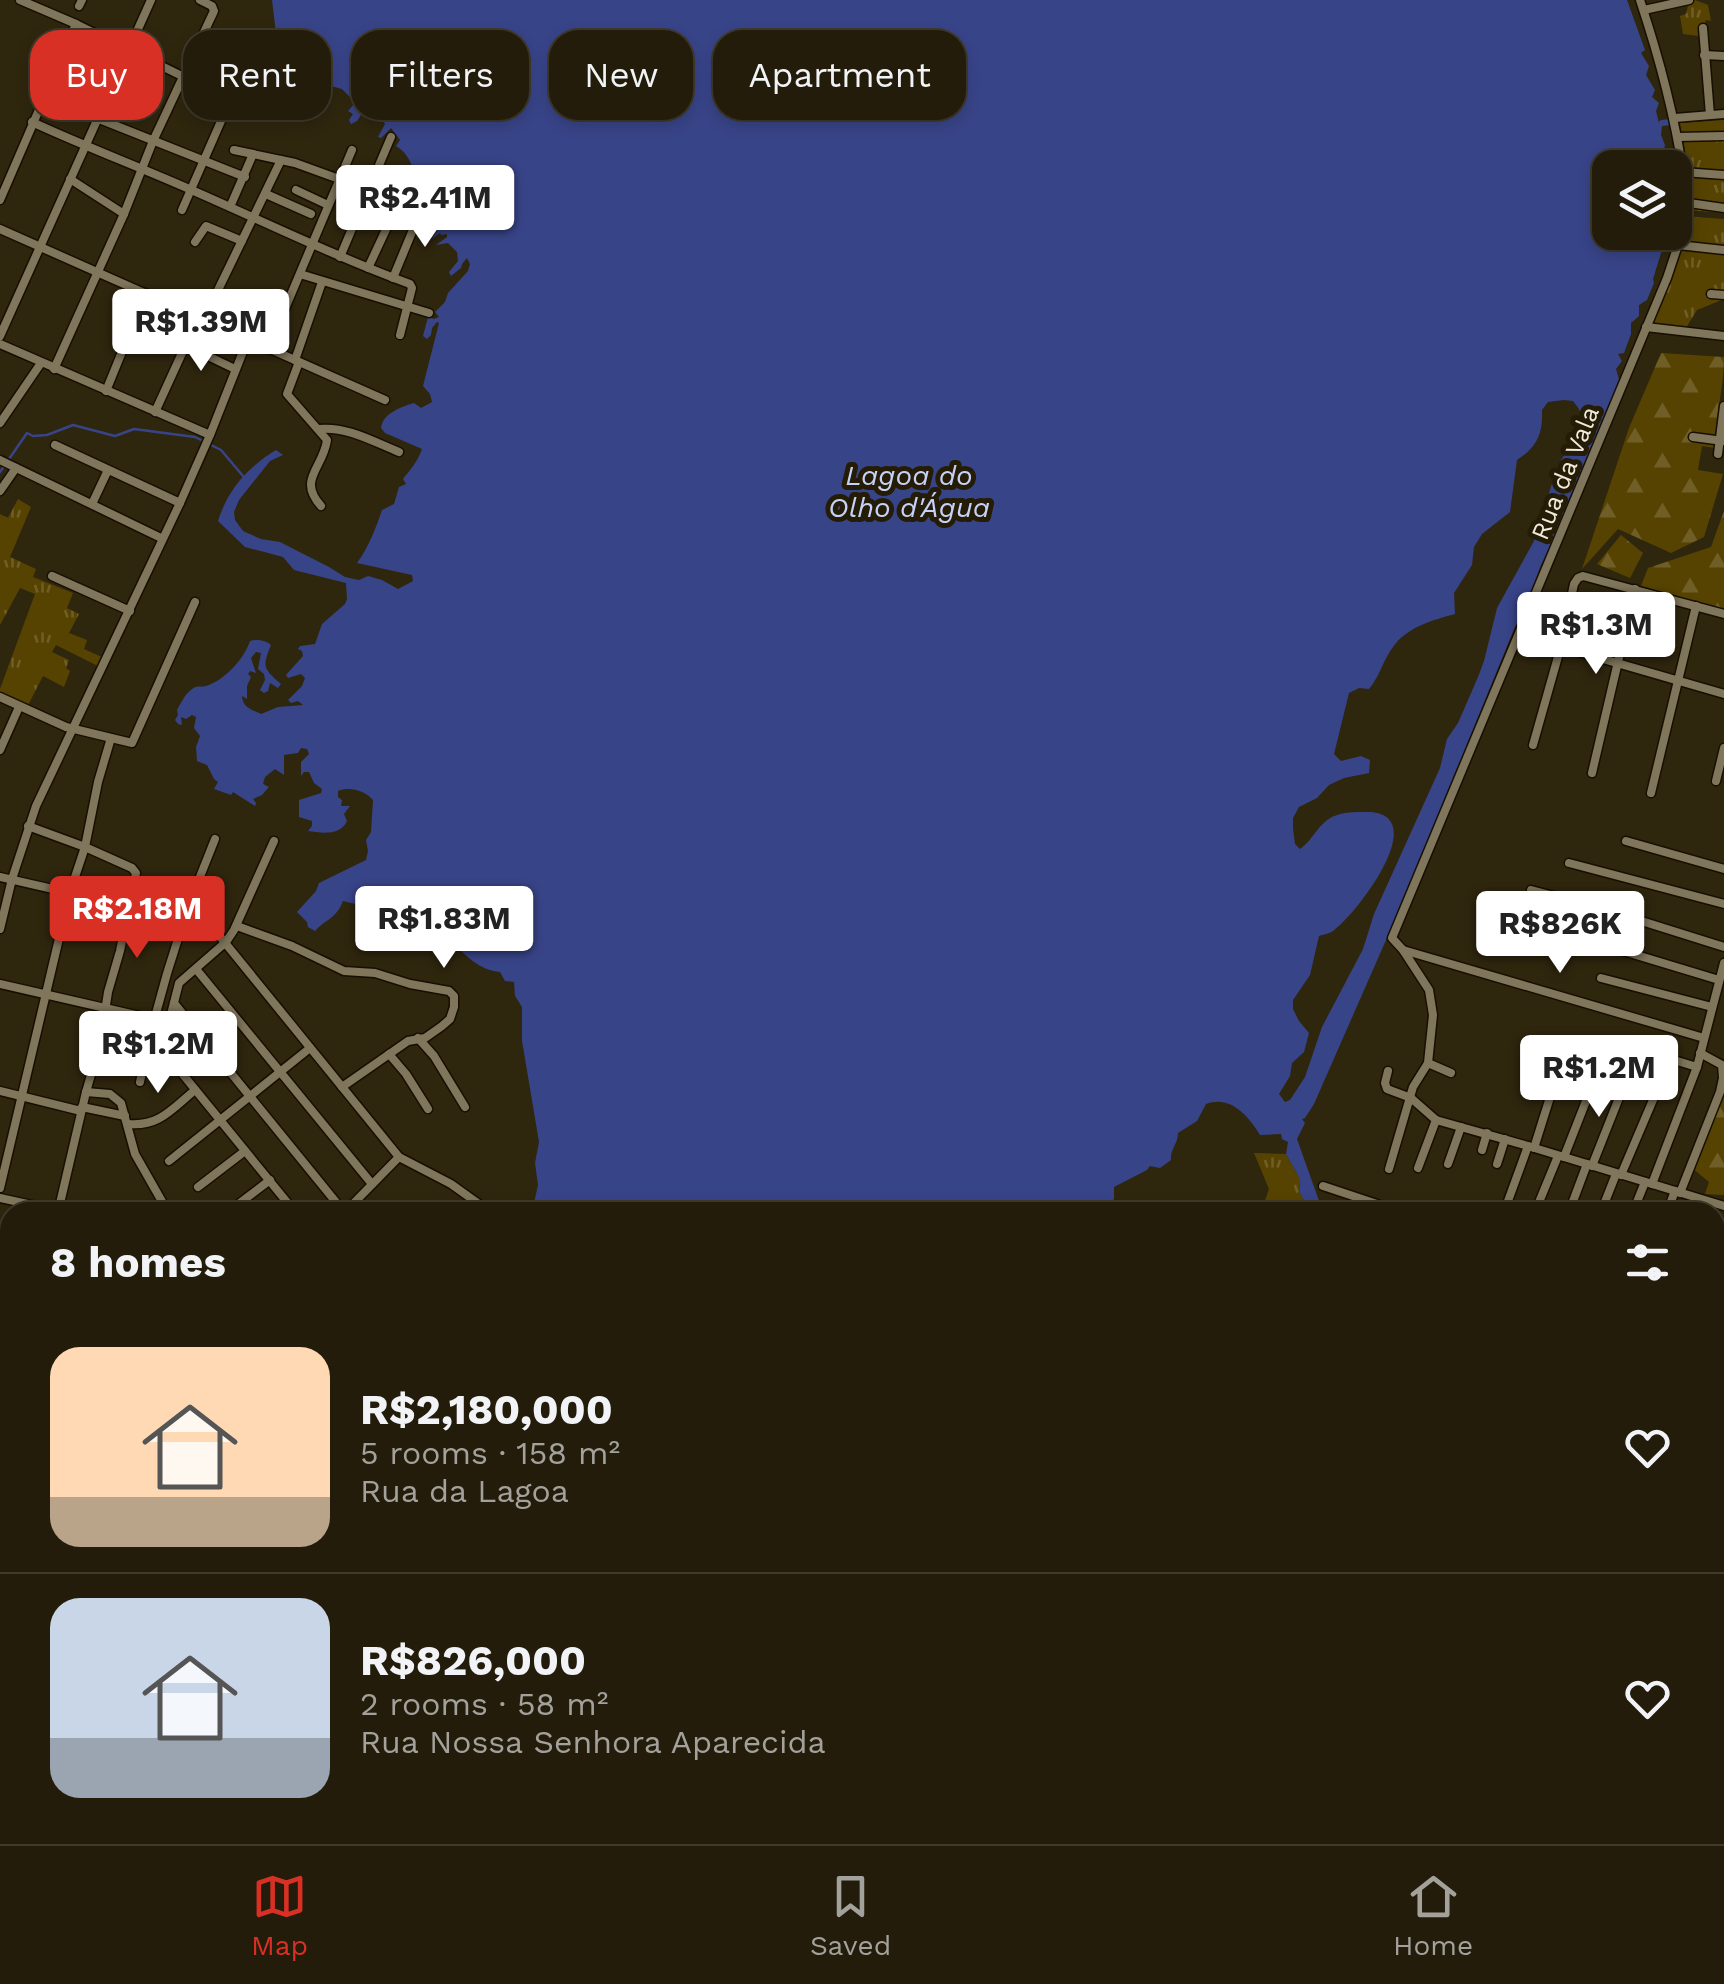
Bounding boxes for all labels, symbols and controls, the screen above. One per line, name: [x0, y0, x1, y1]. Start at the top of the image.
chip: Buy: [30, 30, 163, 120]
chip: Rent: [183, 30, 331, 120]
chip: Filters: [351, 30, 529, 120]
chip: New: [549, 30, 693, 120]
chip: Apartment: [713, 30, 966, 120]
map controls: [1592, 150, 1692, 250]
button: layers: [1592, 150, 1692, 250]
pin: R$2.41M: [333, 165, 517, 250]
text: R$2.41M: [358, 178, 492, 216]
pin: R$1.39M: [109, 289, 293, 374]
text: R$1.39M: [134, 302, 268, 340]
street label: Rua da Vala: [1525, 402, 1605, 544]
water label: Lagoa do Olho d'Água: [828, 459, 990, 524]
pin: R$1.3M: [1515, 592, 1677, 677]
text: R$1.3M: [1539, 605, 1653, 643]
pin: R$2.18M: [45, 876, 229, 961]
pin: R$1.83M: [352, 886, 536, 971]
text: R$2.18M: [72, 889, 202, 927]
pin: R$826K: [1479, 891, 1641, 976]
text: R$1.83M: [377, 899, 511, 937]
text: R$826K: [1498, 904, 1622, 942]
pin: R$1.2M: [77, 1011, 239, 1096]
text: R$1.2M: [101, 1024, 215, 1062]
pin: R$1.2M: [1518, 1035, 1680, 1120]
text: R$1.2M: [1542, 1048, 1656, 1086]
icon: filters: [1620, 1235, 1675, 1290]
text: 8 homes: [50, 1238, 226, 1287]
text: R$2,180,000: [360, 1385, 613, 1434]
icon: home: [130, 1387, 250, 1507]
icon: heart: [1620, 1420, 1675, 1475]
text: 5 rooms · 158 m²: [360, 1434, 620, 1472]
text: Rua da Lagoa: [360, 1472, 569, 1510]
text: R$826,000: [360, 1636, 586, 1685]
icon: home: [130, 1638, 250, 1758]
icon: heart: [1620, 1671, 1675, 1726]
text: 2 rooms · 58 m²: [360, 1685, 608, 1723]
text: Rua Nossa Senhora Aparecida: [360, 1723, 826, 1761]
tab: Map: [251, 1869, 308, 1962]
tab: Saved: [810, 1869, 891, 1962]
tab: Home: [1393, 1869, 1473, 1962]

